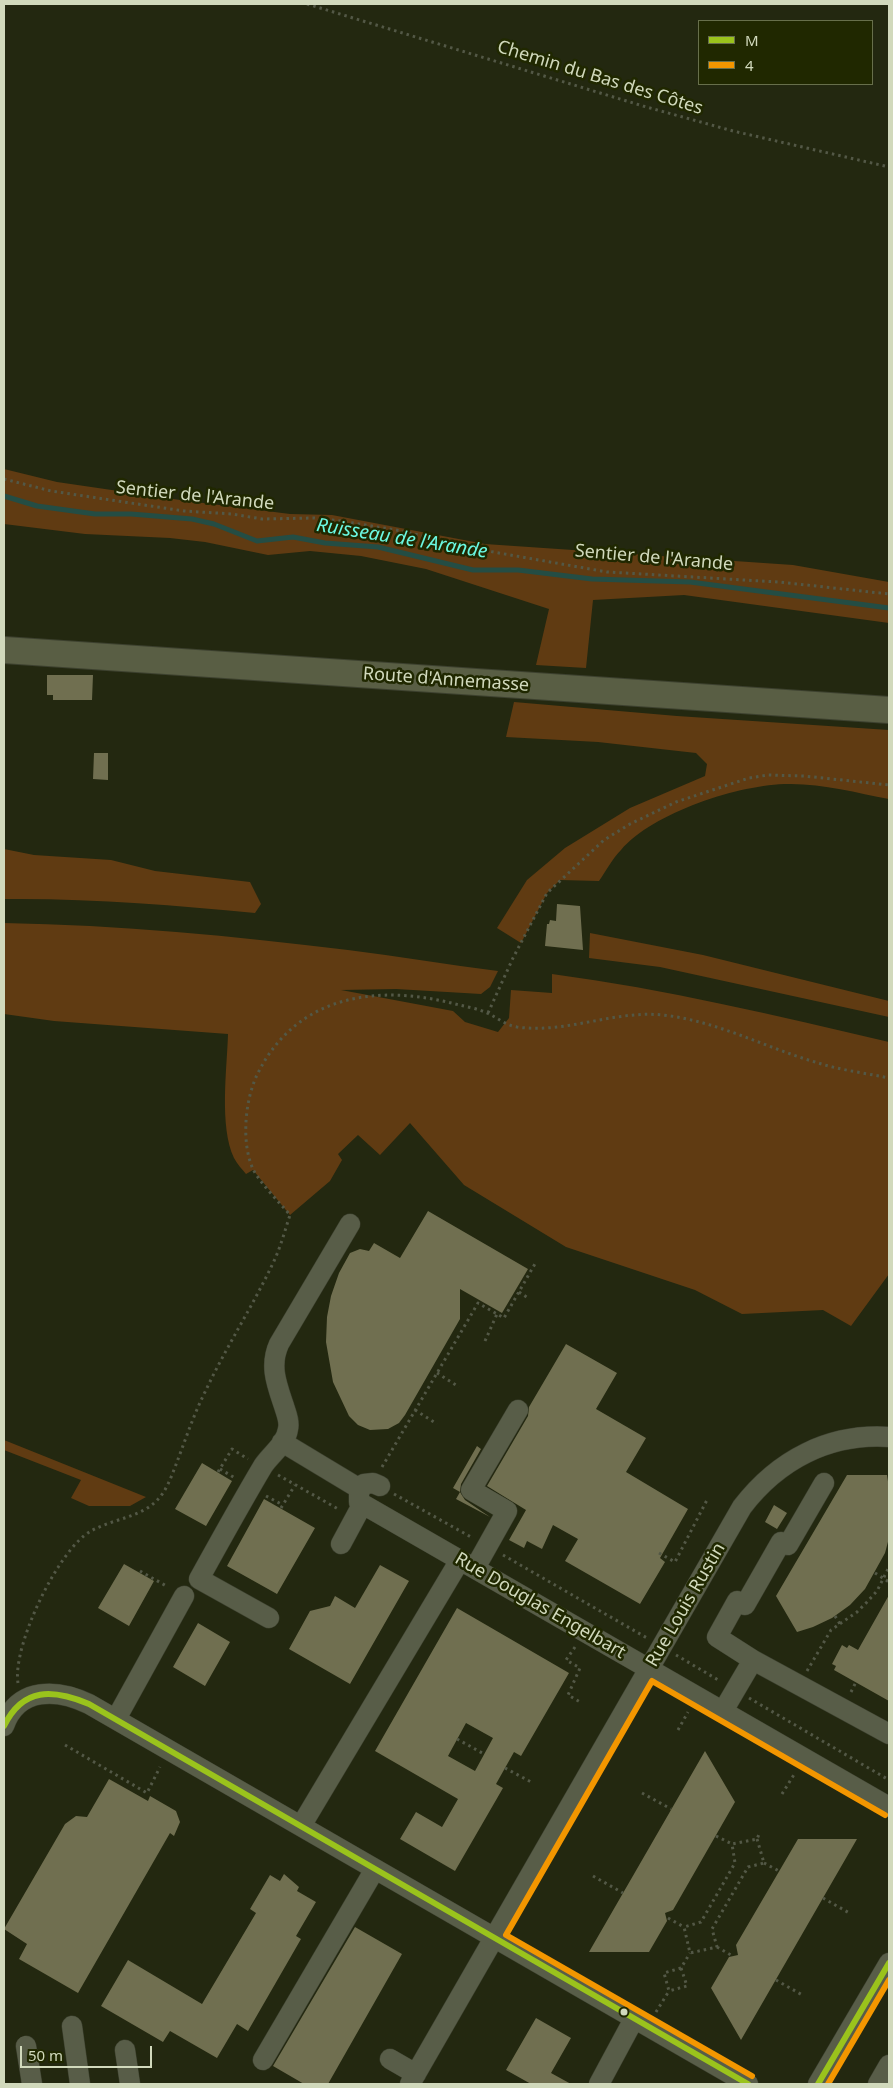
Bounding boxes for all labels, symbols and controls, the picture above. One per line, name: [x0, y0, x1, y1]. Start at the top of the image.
legend: [698, 20, 873, 85]
text: M: [745, 30, 759, 50]
street label: Chemin du Bas des Côtes: [495, 36, 705, 120]
text: 4: [745, 55, 754, 75]
street label: Sentier de l'Arande: [115, 477, 275, 515]
water label: Ruisseau de l'Arande: [315, 514, 489, 564]
street label: Sentier de l'Arande: [574, 540, 734, 576]
street label: Route d'Annemasse: [362, 663, 530, 697]
street label: Rue Louis Rustin: [642, 1539, 730, 1671]
street label: Rue Douglas Engelbart: [451, 1548, 629, 1664]
unlabelled marker: [619, 2007, 629, 2017]
scale bar: [22, 2036, 155, 2068]
text: 50 m: [28, 2045, 63, 2065]

